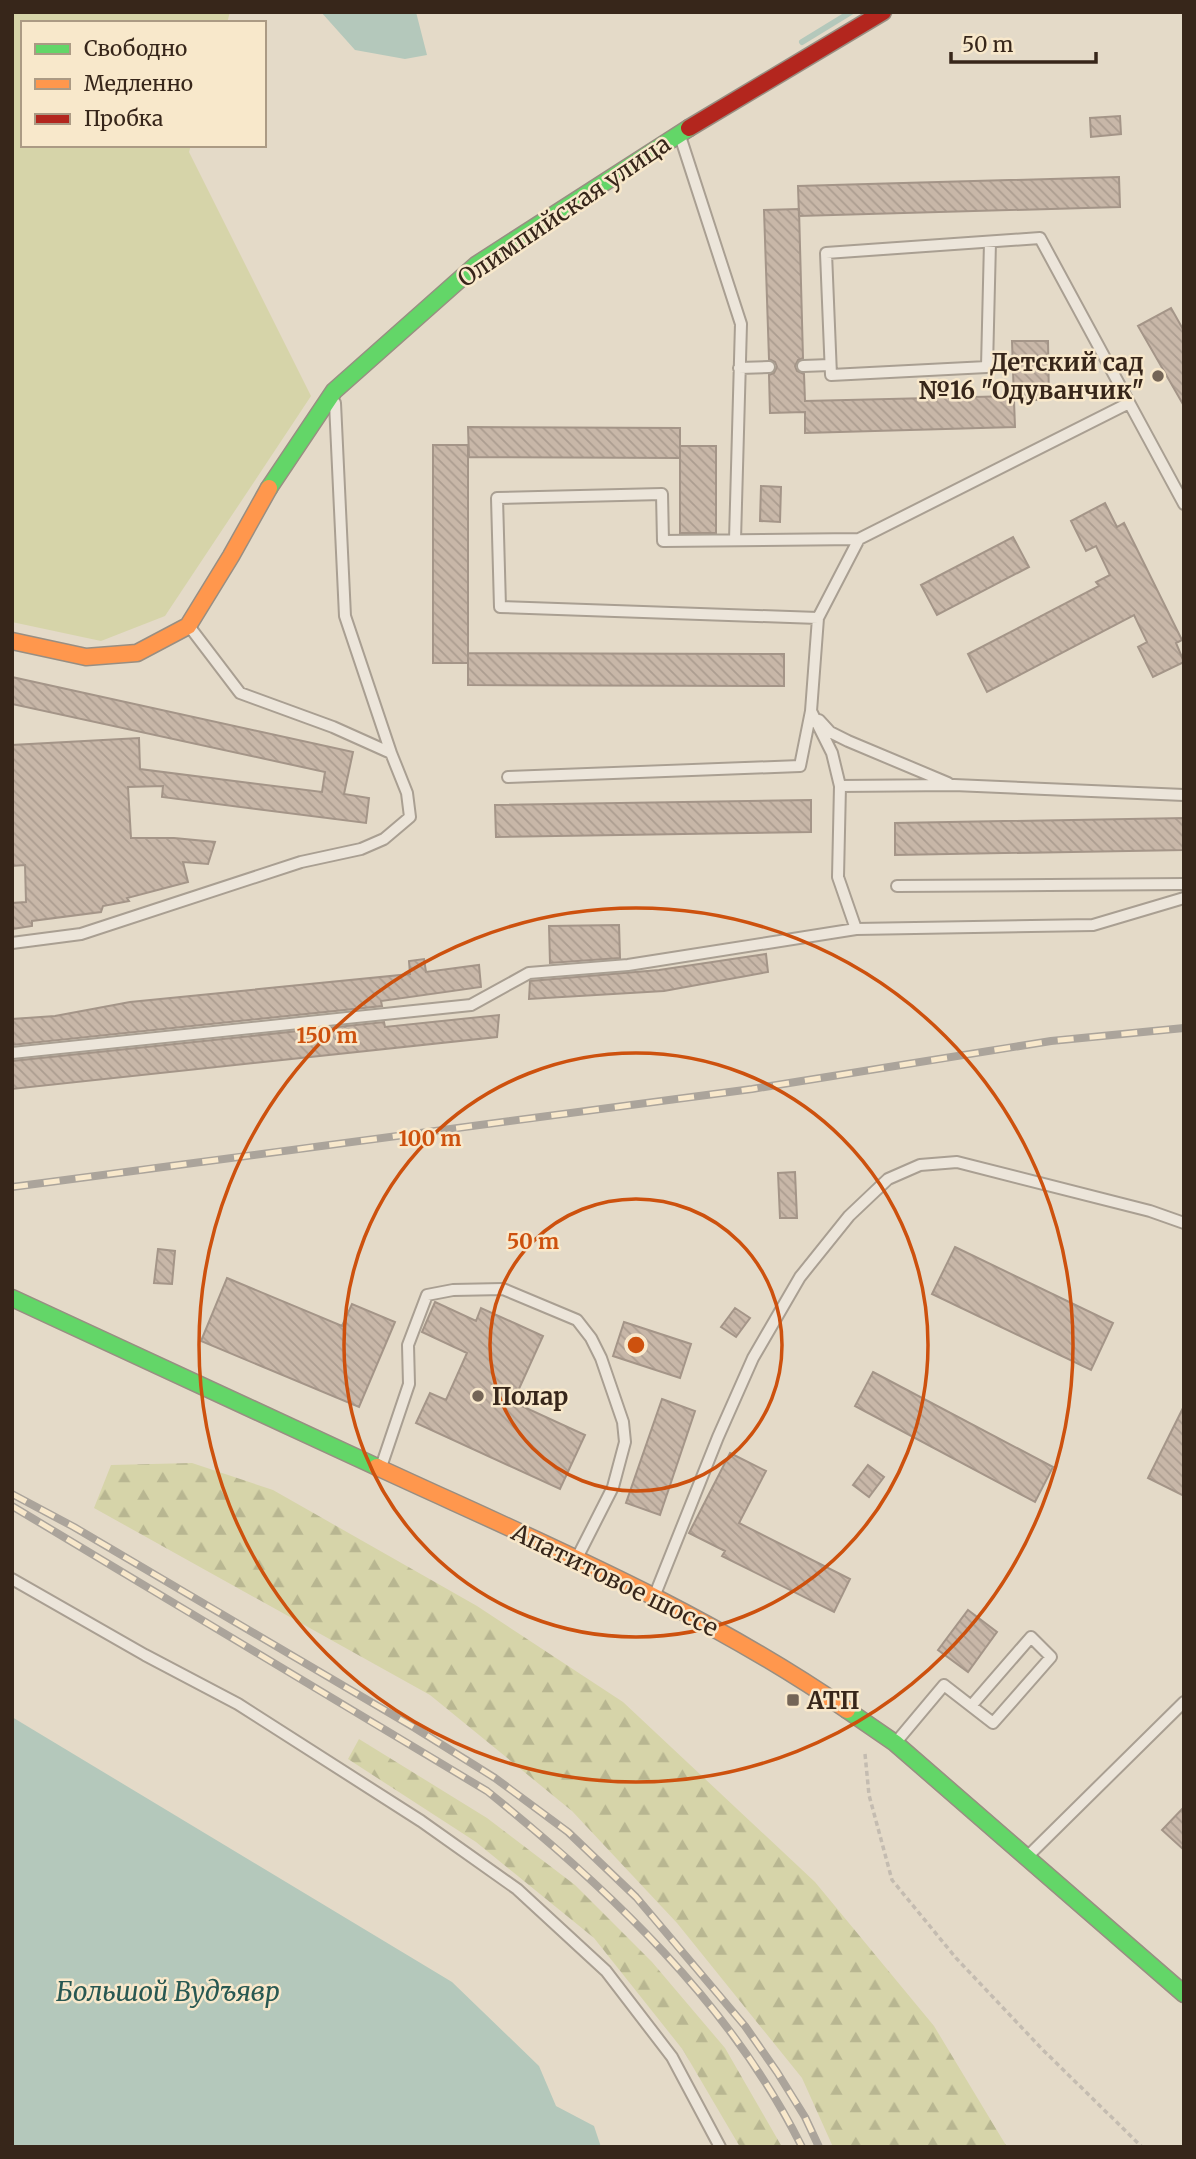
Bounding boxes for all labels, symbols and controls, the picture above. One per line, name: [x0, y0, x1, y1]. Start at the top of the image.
legend: [21, 21, 266, 147]
scale bar: [951, 21, 1096, 65]
text: 50 m: [962, 31, 1013, 58]
text: Свободно: [84, 35, 187, 62]
text: Медленно: [84, 70, 193, 97]
text: Пробка: [84, 105, 163, 132]
street label: Олимпийская улица: [452, 128, 676, 294]
place label: Детский сад №16 "Одуванчик": [919, 347, 1144, 406]
marker: Детский сад №16 "Одуванчик": [1150, 368, 1166, 384]
text: 150 m: [296, 1022, 358, 1049]
text: 100 m: [399, 1125, 461, 1152]
text: 50 m: [507, 1228, 559, 1255]
centre of rings: [624, 1333, 648, 1357]
place label: Полар: [492, 1381, 568, 1412]
marker: Полар: [470, 1388, 486, 1404]
street label: Апатитовое шоссе: [506, 1516, 723, 1643]
place label: АТП: [806, 1685, 860, 1716]
marker: АТП: [785, 1692, 801, 1708]
water label: Большой Вудъявр: [56, 1975, 280, 2008]

